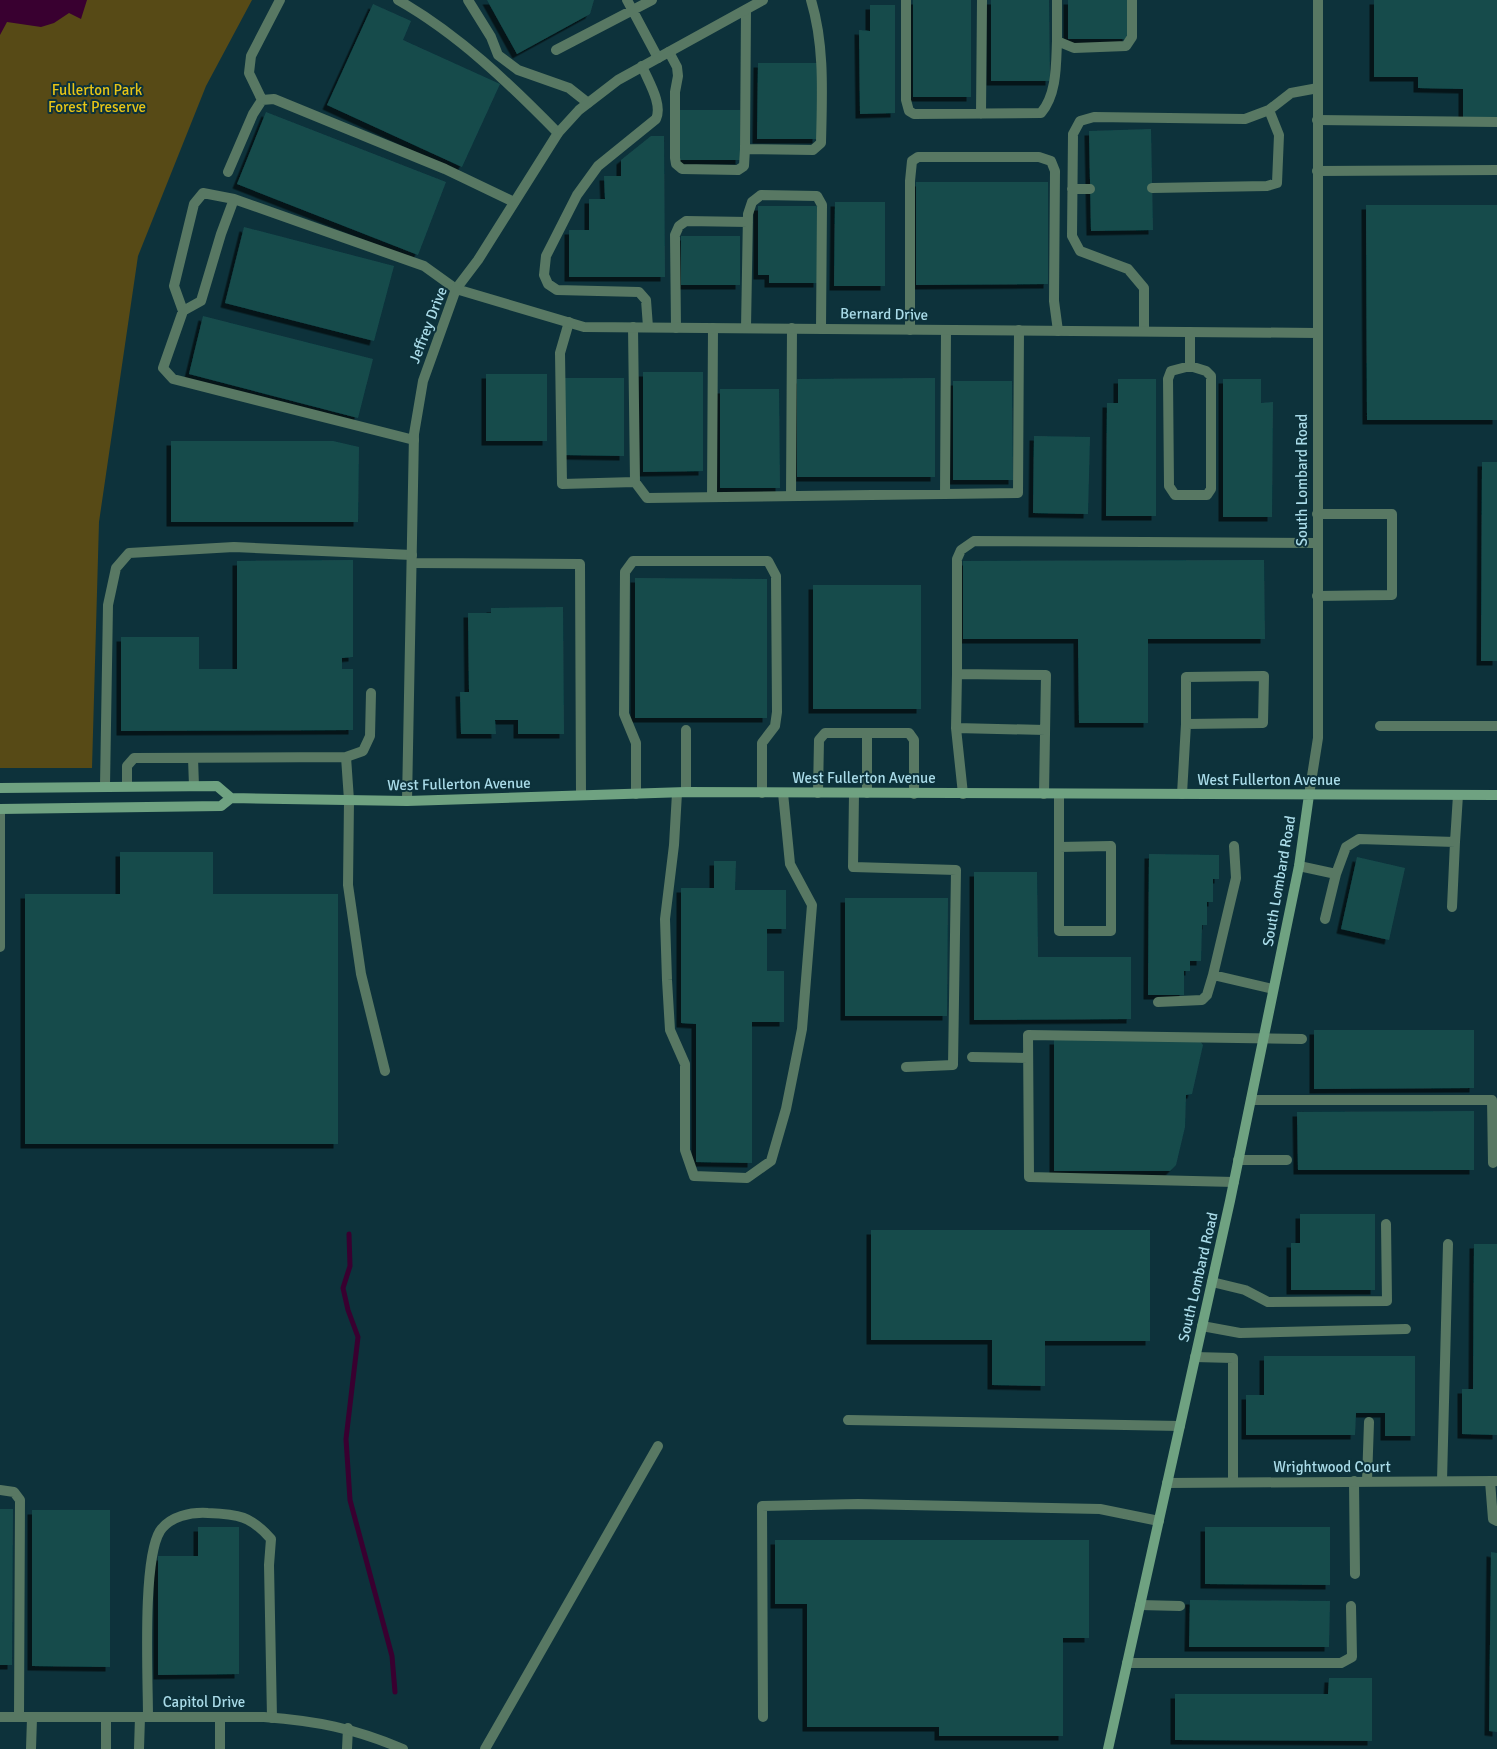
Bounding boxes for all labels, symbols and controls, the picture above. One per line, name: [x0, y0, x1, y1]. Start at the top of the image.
park label: Fullerton Park Forest Preserve: [48, 81, 146, 116]
street label: Jeffrey Drive: [405, 284, 451, 366]
street label: Bernard Drive: [840, 304, 928, 324]
street label: South Lombard Road: [1293, 414, 1311, 546]
street label: West Fullerton Avenue: [792, 769, 936, 787]
street label: West Fullerton Avenue: [1197, 771, 1341, 789]
street label: West Fullerton Avenue: [387, 774, 531, 794]
street label: South Lombard Road: [1259, 814, 1299, 948]
street label: South Lombard Road: [1174, 1210, 1222, 1344]
street label: Wrightwood Court: [1273, 1458, 1391, 1476]
street label: Capitol Drive: [163, 1693, 245, 1711]

